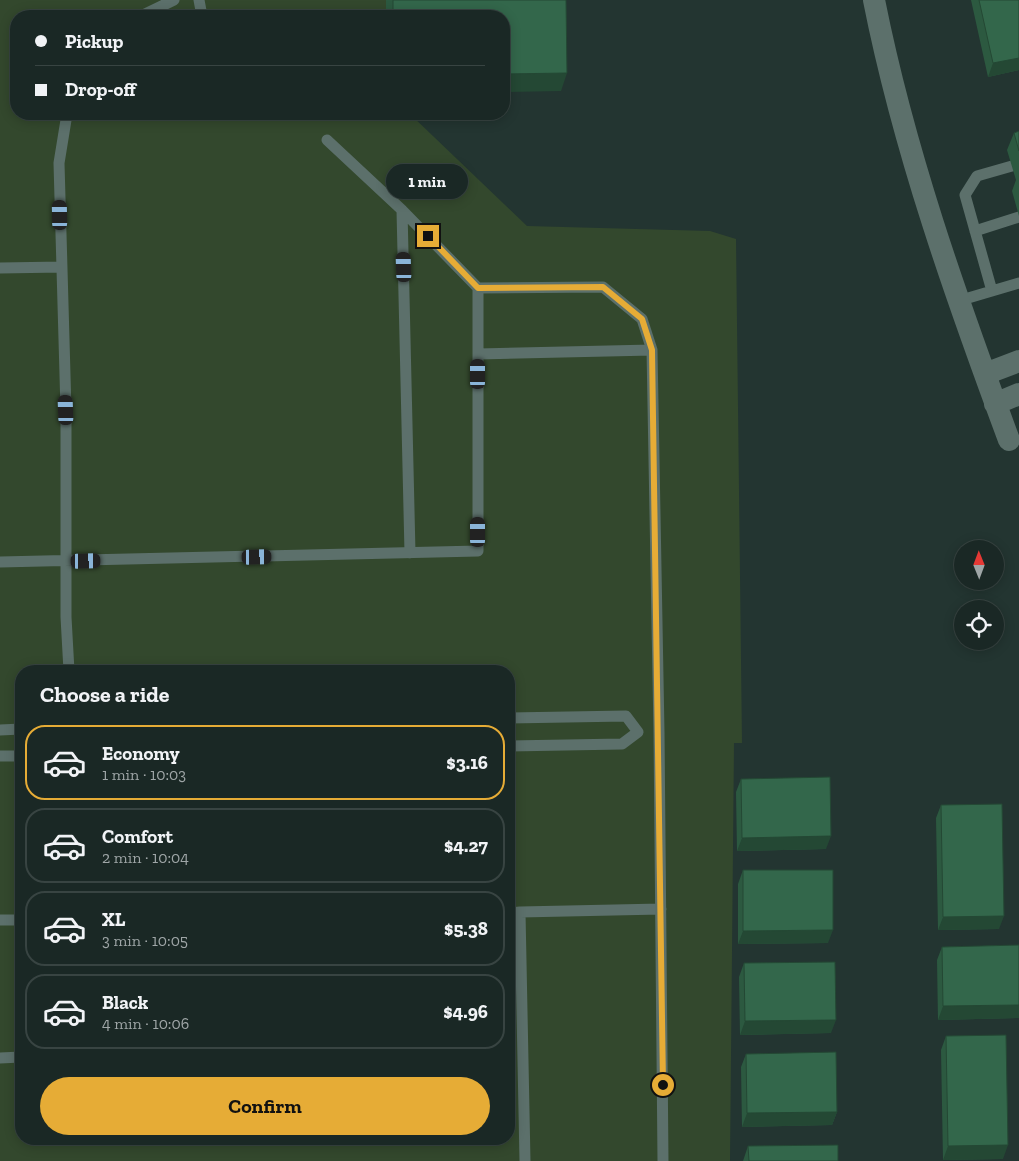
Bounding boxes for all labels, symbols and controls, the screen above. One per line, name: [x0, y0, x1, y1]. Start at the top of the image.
text: Pickup: [65, 30, 123, 53]
text: Drop-off: [65, 78, 136, 101]
callout: 1 min: [387, 164, 469, 198]
text: 1 min: [408, 172, 446, 191]
car: [52, 200, 67, 230]
route end: [417, 225, 439, 247]
car: [395, 252, 412, 282]
car: [470, 359, 485, 389]
car: [57, 395, 74, 425]
car: [470, 517, 485, 547]
north arrow: [954, 540, 1004, 590]
map controls: [954, 540, 1004, 650]
car: [241, 549, 272, 565]
car: [70, 553, 101, 569]
button: locate: [954, 600, 1004, 650]
text: Choose a ride: [40, 681, 170, 708]
icon: car: [42, 740, 87, 785]
text: Economy: [102, 742, 180, 765]
text: $3.16: [446, 751, 488, 774]
text: 1 min · 10:03: [102, 765, 186, 784]
icon: car: [42, 823, 87, 868]
text: Comfort: [102, 825, 173, 848]
text: $4.27: [444, 834, 488, 857]
text: 2 min · 10:04: [102, 848, 189, 867]
icon: car: [42, 906, 87, 951]
text: XL: [102, 908, 125, 931]
text: $5.38: [444, 917, 488, 940]
text: 3 min · 10:05: [102, 931, 188, 950]
icon: car: [42, 989, 87, 1034]
text: Black: [102, 991, 148, 1014]
text: $4.96: [443, 1000, 488, 1023]
text: 4 min · 10:06: [102, 1014, 189, 1033]
route start: [652, 1074, 674, 1096]
button: Confirm: [40, 1077, 490, 1135]

